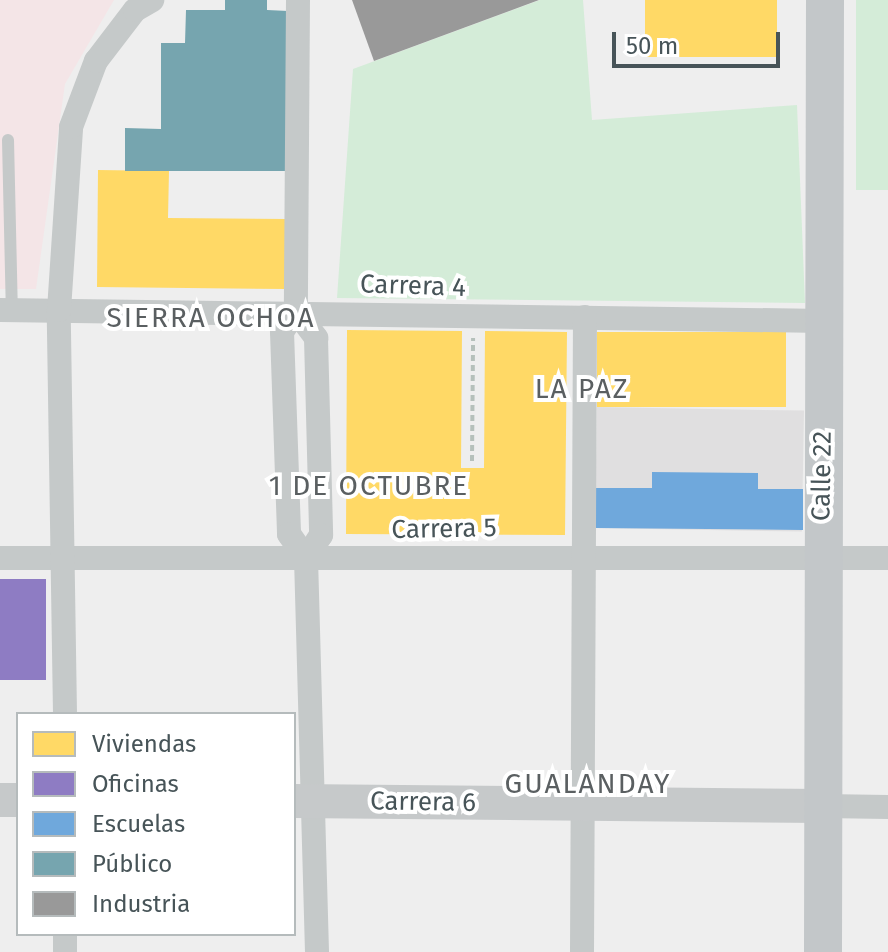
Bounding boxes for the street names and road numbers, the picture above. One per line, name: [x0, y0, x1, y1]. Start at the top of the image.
street label: Carrera 4: [360, 269, 466, 303]
street label: Calle 22: [806, 431, 838, 521]
street label: Carrera 5: [391, 512, 497, 546]
street label: Carrera 6: [370, 785, 476, 819]

